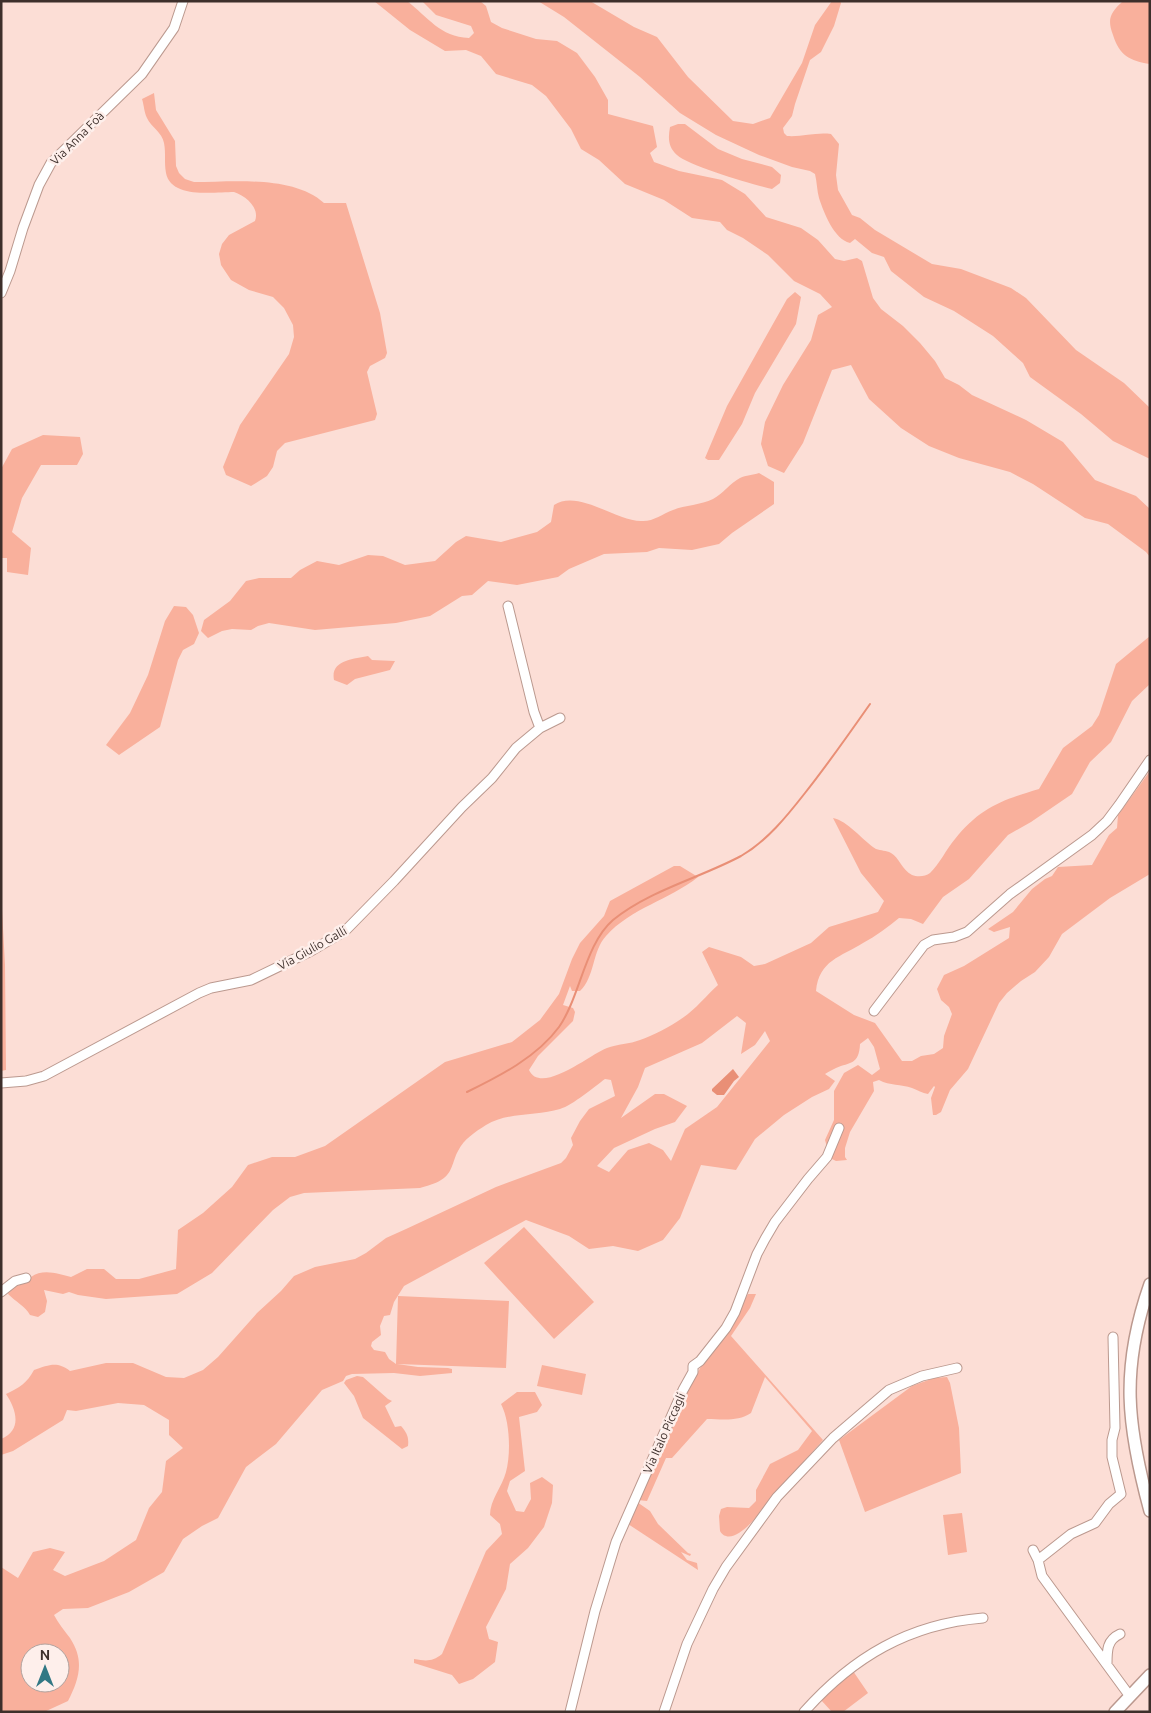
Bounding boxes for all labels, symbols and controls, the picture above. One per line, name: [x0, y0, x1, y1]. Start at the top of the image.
street label: Via Anna Foà: [48, 109, 106, 167]
street label: Via Giulio Galli: [275, 924, 349, 972]
street label: Via Italo Piccagli: [640, 1391, 688, 1475]
north arrow: [20, 1643, 70, 1693]
text: N: [40, 1647, 50, 1663]

